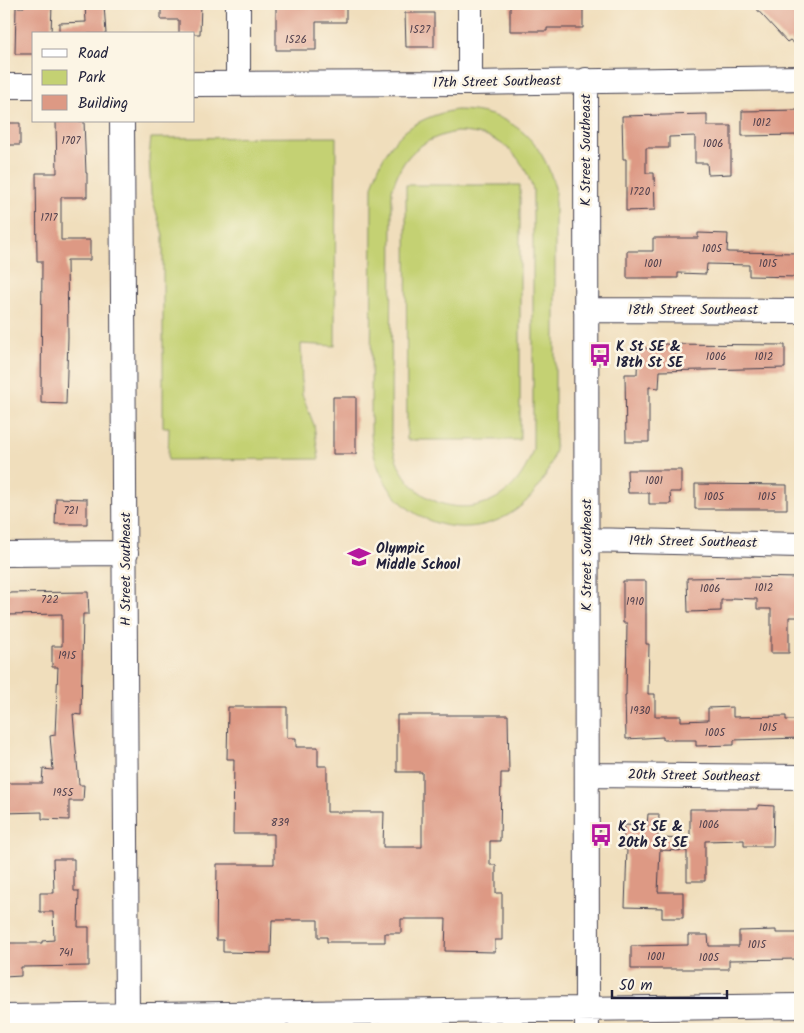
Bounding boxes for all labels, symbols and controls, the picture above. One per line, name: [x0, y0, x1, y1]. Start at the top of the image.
house number: 1527: [410, 21, 431, 39]
house number: 1526: [285, 31, 307, 49]
legend: [32, 32, 195, 122]
text: Road: [78, 42, 109, 66]
text: Park: [78, 66, 106, 90]
street label: 17th Street Southeast: [433, 70, 562, 94]
text: Building: [78, 92, 128, 116]
street label: K Street Southeast: [575, 93, 597, 206]
house number: 1012: [753, 114, 771, 132]
house number: 1707: [61, 132, 81, 150]
house number: 1006: [703, 135, 723, 153]
house number: 1720: [630, 183, 651, 201]
house number: 1717: [40, 209, 58, 227]
house number: 1005: [702, 240, 723, 258]
house number: 1001: [644, 255, 662, 273]
house number: 1015: [759, 255, 778, 273]
street label: 18th Street Southeast: [628, 299, 759, 321]
place label: K St SE & 18th St SE: [616, 336, 684, 374]
bus stop icon: K St SE & 18th St SE: [587, 342, 613, 368]
house number: 1006: [706, 348, 726, 366]
house number: 1012: [755, 348, 773, 366]
house number: 1001: [645, 472, 663, 490]
house number: 1005: [704, 488, 725, 506]
house number: 1015: [758, 488, 777, 506]
street label: K Street Southeast: [576, 498, 598, 611]
house number: 721: [64, 502, 78, 520]
street label: H Street Southeast: [115, 512, 137, 626]
street label: 19th Street Southeast: [629, 530, 758, 554]
place label: Olympic Middle School: [376, 538, 460, 576]
school or university icon: Olympic Middle School: [346, 544, 372, 570]
house number: 1012: [755, 579, 773, 597]
house number: 1006: [700, 580, 720, 598]
house number: 722: [41, 591, 59, 609]
house number: 1910: [626, 593, 644, 611]
house number: 1915: [58, 647, 77, 665]
house number: 1930: [630, 702, 651, 720]
house number: 1015: [759, 719, 778, 737]
house number: 1005: [705, 724, 726, 742]
street label: 20th Street Southeast: [628, 764, 761, 788]
house number: 1955: [53, 784, 74, 802]
house number: 839: [271, 814, 290, 832]
place label: K St SE & 20th St SE: [618, 816, 689, 854]
house number: 1006: [699, 816, 719, 834]
bus stop icon: K St SE & 20th St SE: [588, 822, 614, 848]
house number: 1015: [748, 936, 767, 954]
house number: 741: [59, 944, 73, 962]
house number: 1001: [647, 948, 665, 966]
house number: 1005: [699, 949, 720, 967]
scale bar: [612, 968, 726, 1000]
text: 50 m: [619, 974, 653, 998]

